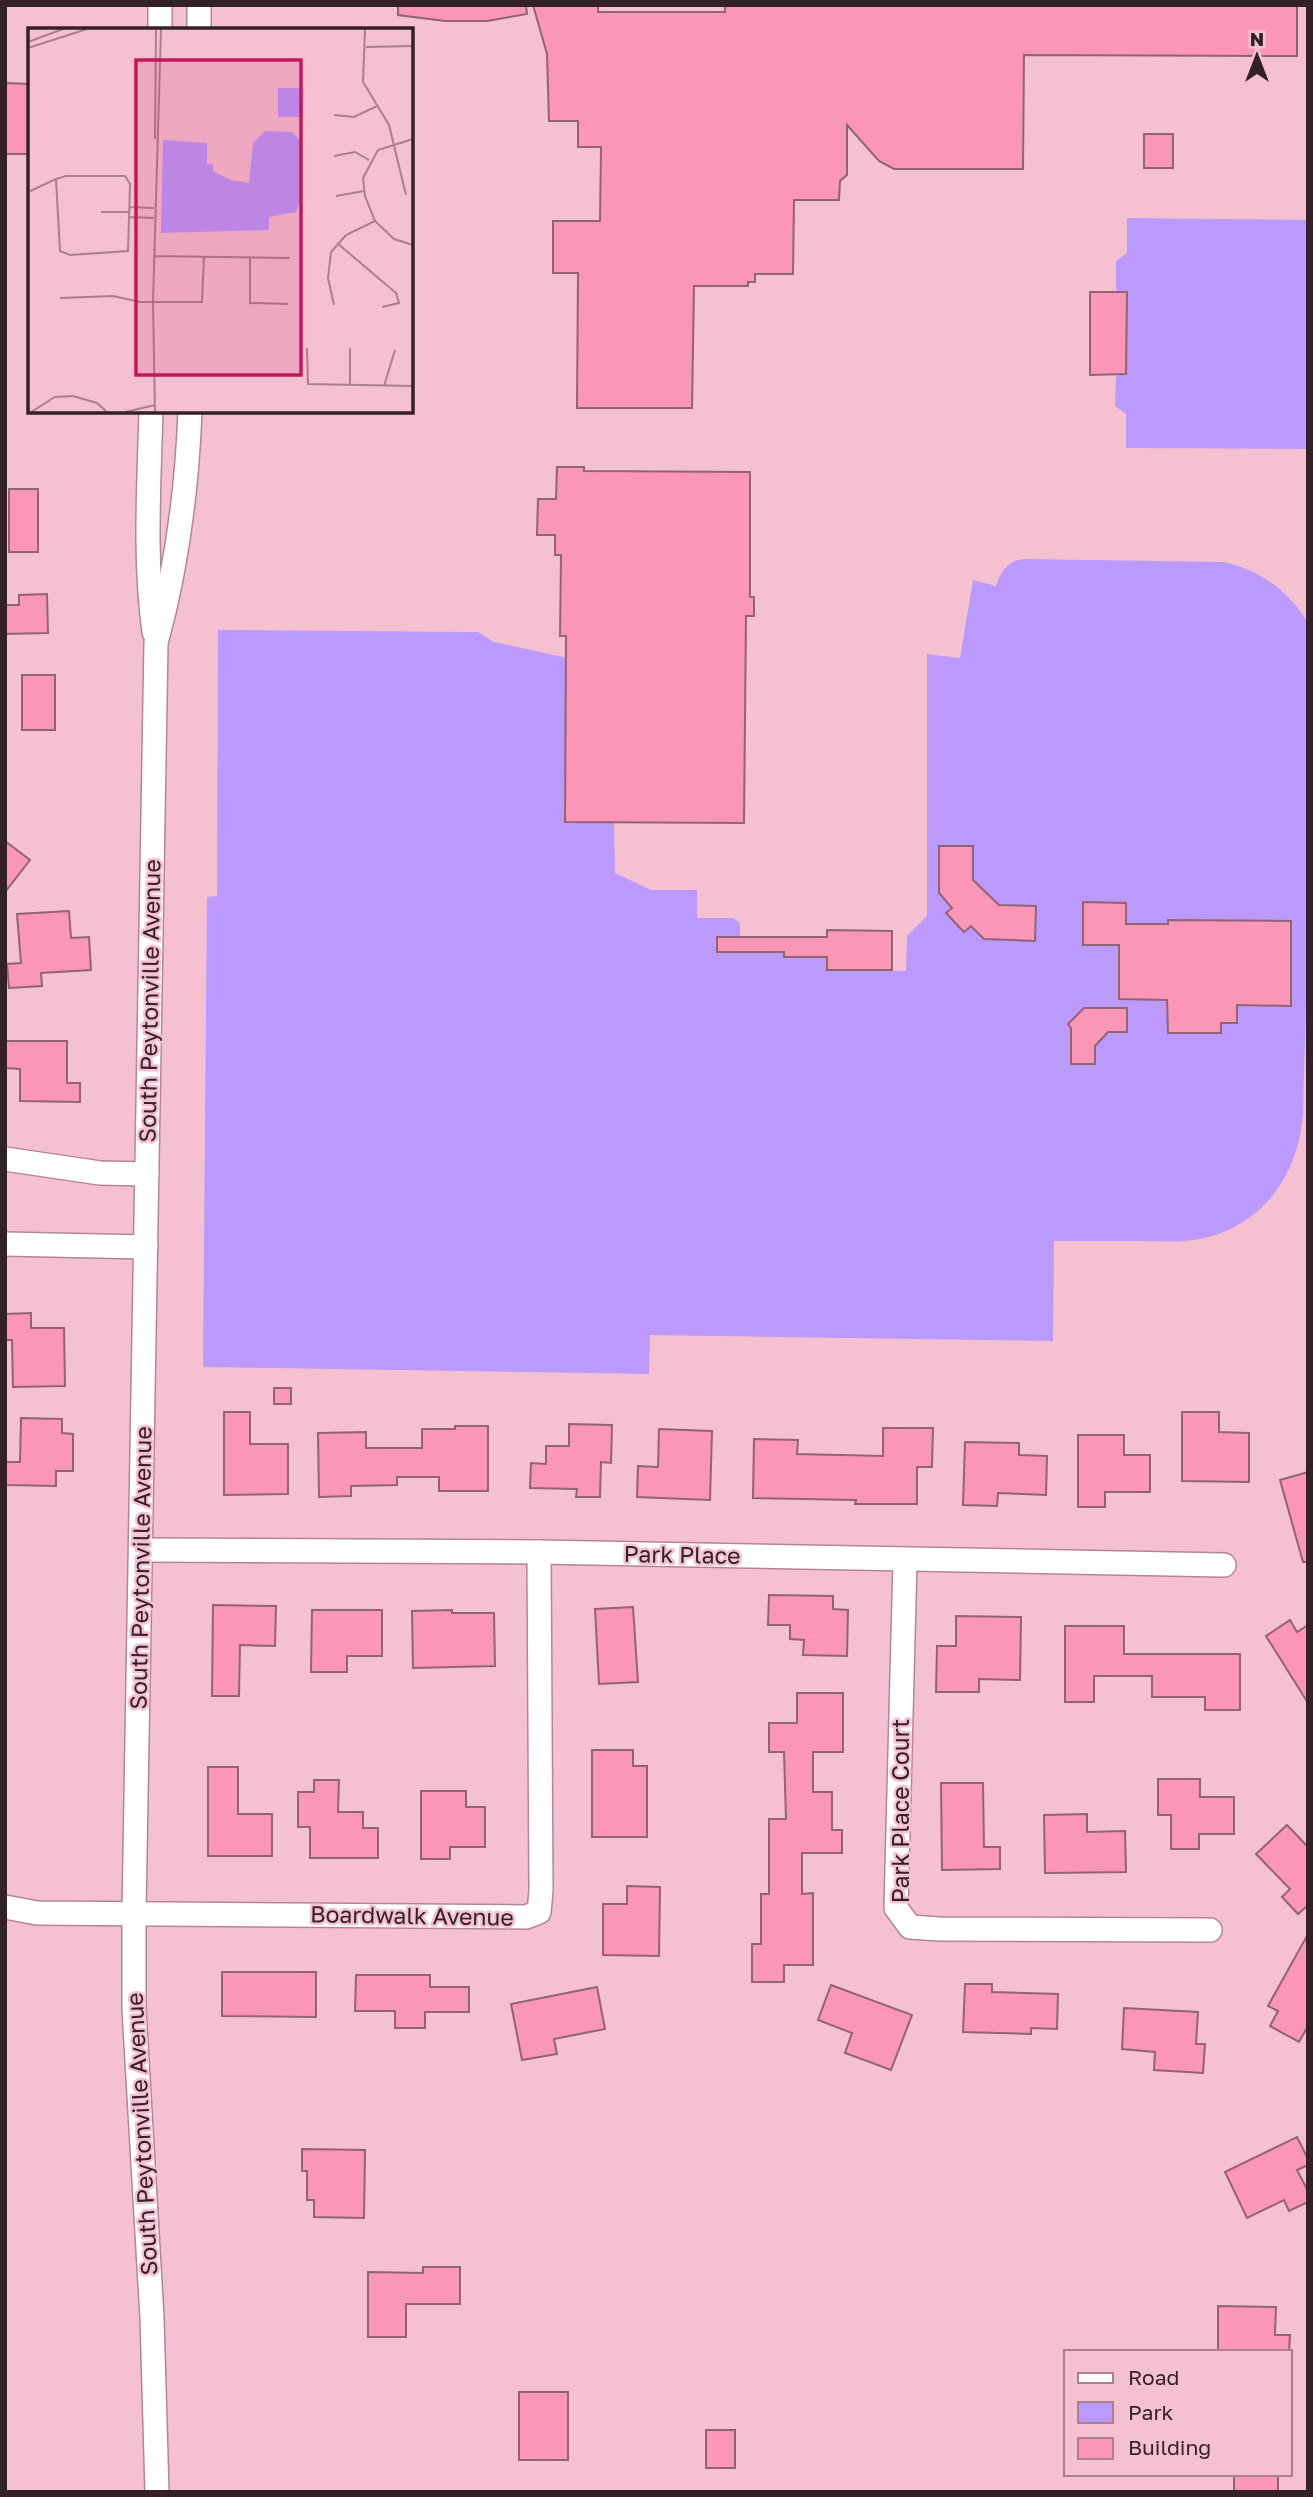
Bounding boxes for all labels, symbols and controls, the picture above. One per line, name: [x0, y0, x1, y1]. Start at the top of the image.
north arrow: [1222, 21, 1292, 91]
text: N: [1250, 27, 1264, 50]
inset map: [28, 28, 413, 413]
street label: South Peytonville Avenue: [133, 859, 165, 1143]
street label: South Peytonville Avenue: [124, 1426, 156, 1710]
street label: Park Place: [623, 1539, 741, 1569]
street label: Park Place Court: [886, 1719, 914, 1903]
street label: Boardwalk Avenue: [310, 1899, 514, 1931]
street label: South Peytonville Avenue: [120, 1992, 162, 2276]
legend: [1064, 2350, 1292, 2476]
text: Road: [1128, 2364, 1179, 2390]
text: Park: [1128, 2399, 1174, 2425]
text: Building: [1128, 2434, 1211, 2460]

